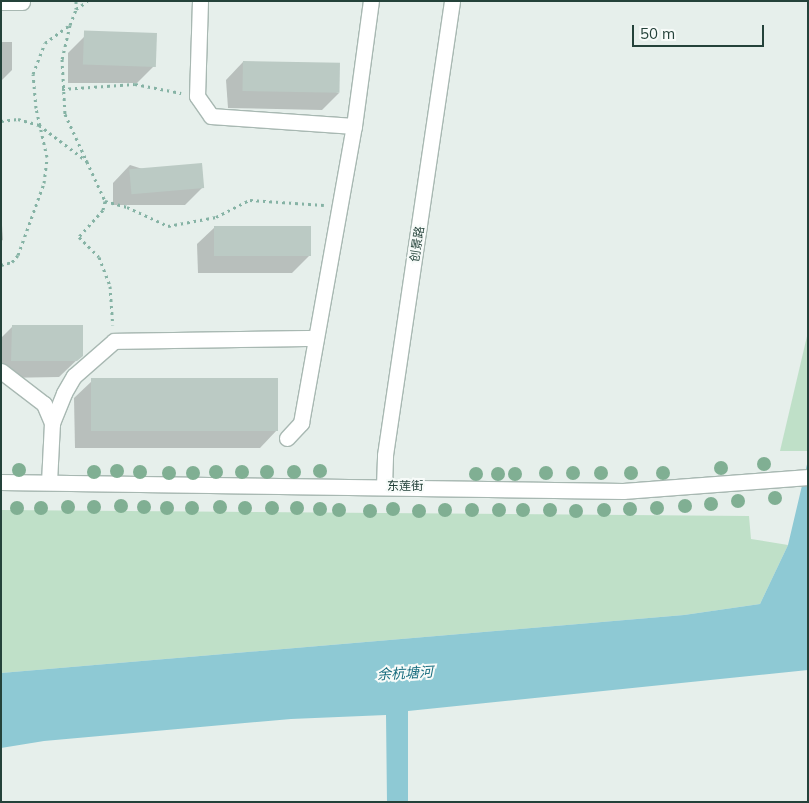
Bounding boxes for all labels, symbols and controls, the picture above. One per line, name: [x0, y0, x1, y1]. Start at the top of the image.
scale bar: [634, 15, 766, 47]
text: 50 m: [640, 24, 675, 43]
street label: 创景路: [407, 225, 427, 263]
street label: 东莲街: [387, 479, 423, 493]
water label: 余杭塘河: [377, 663, 433, 683]

